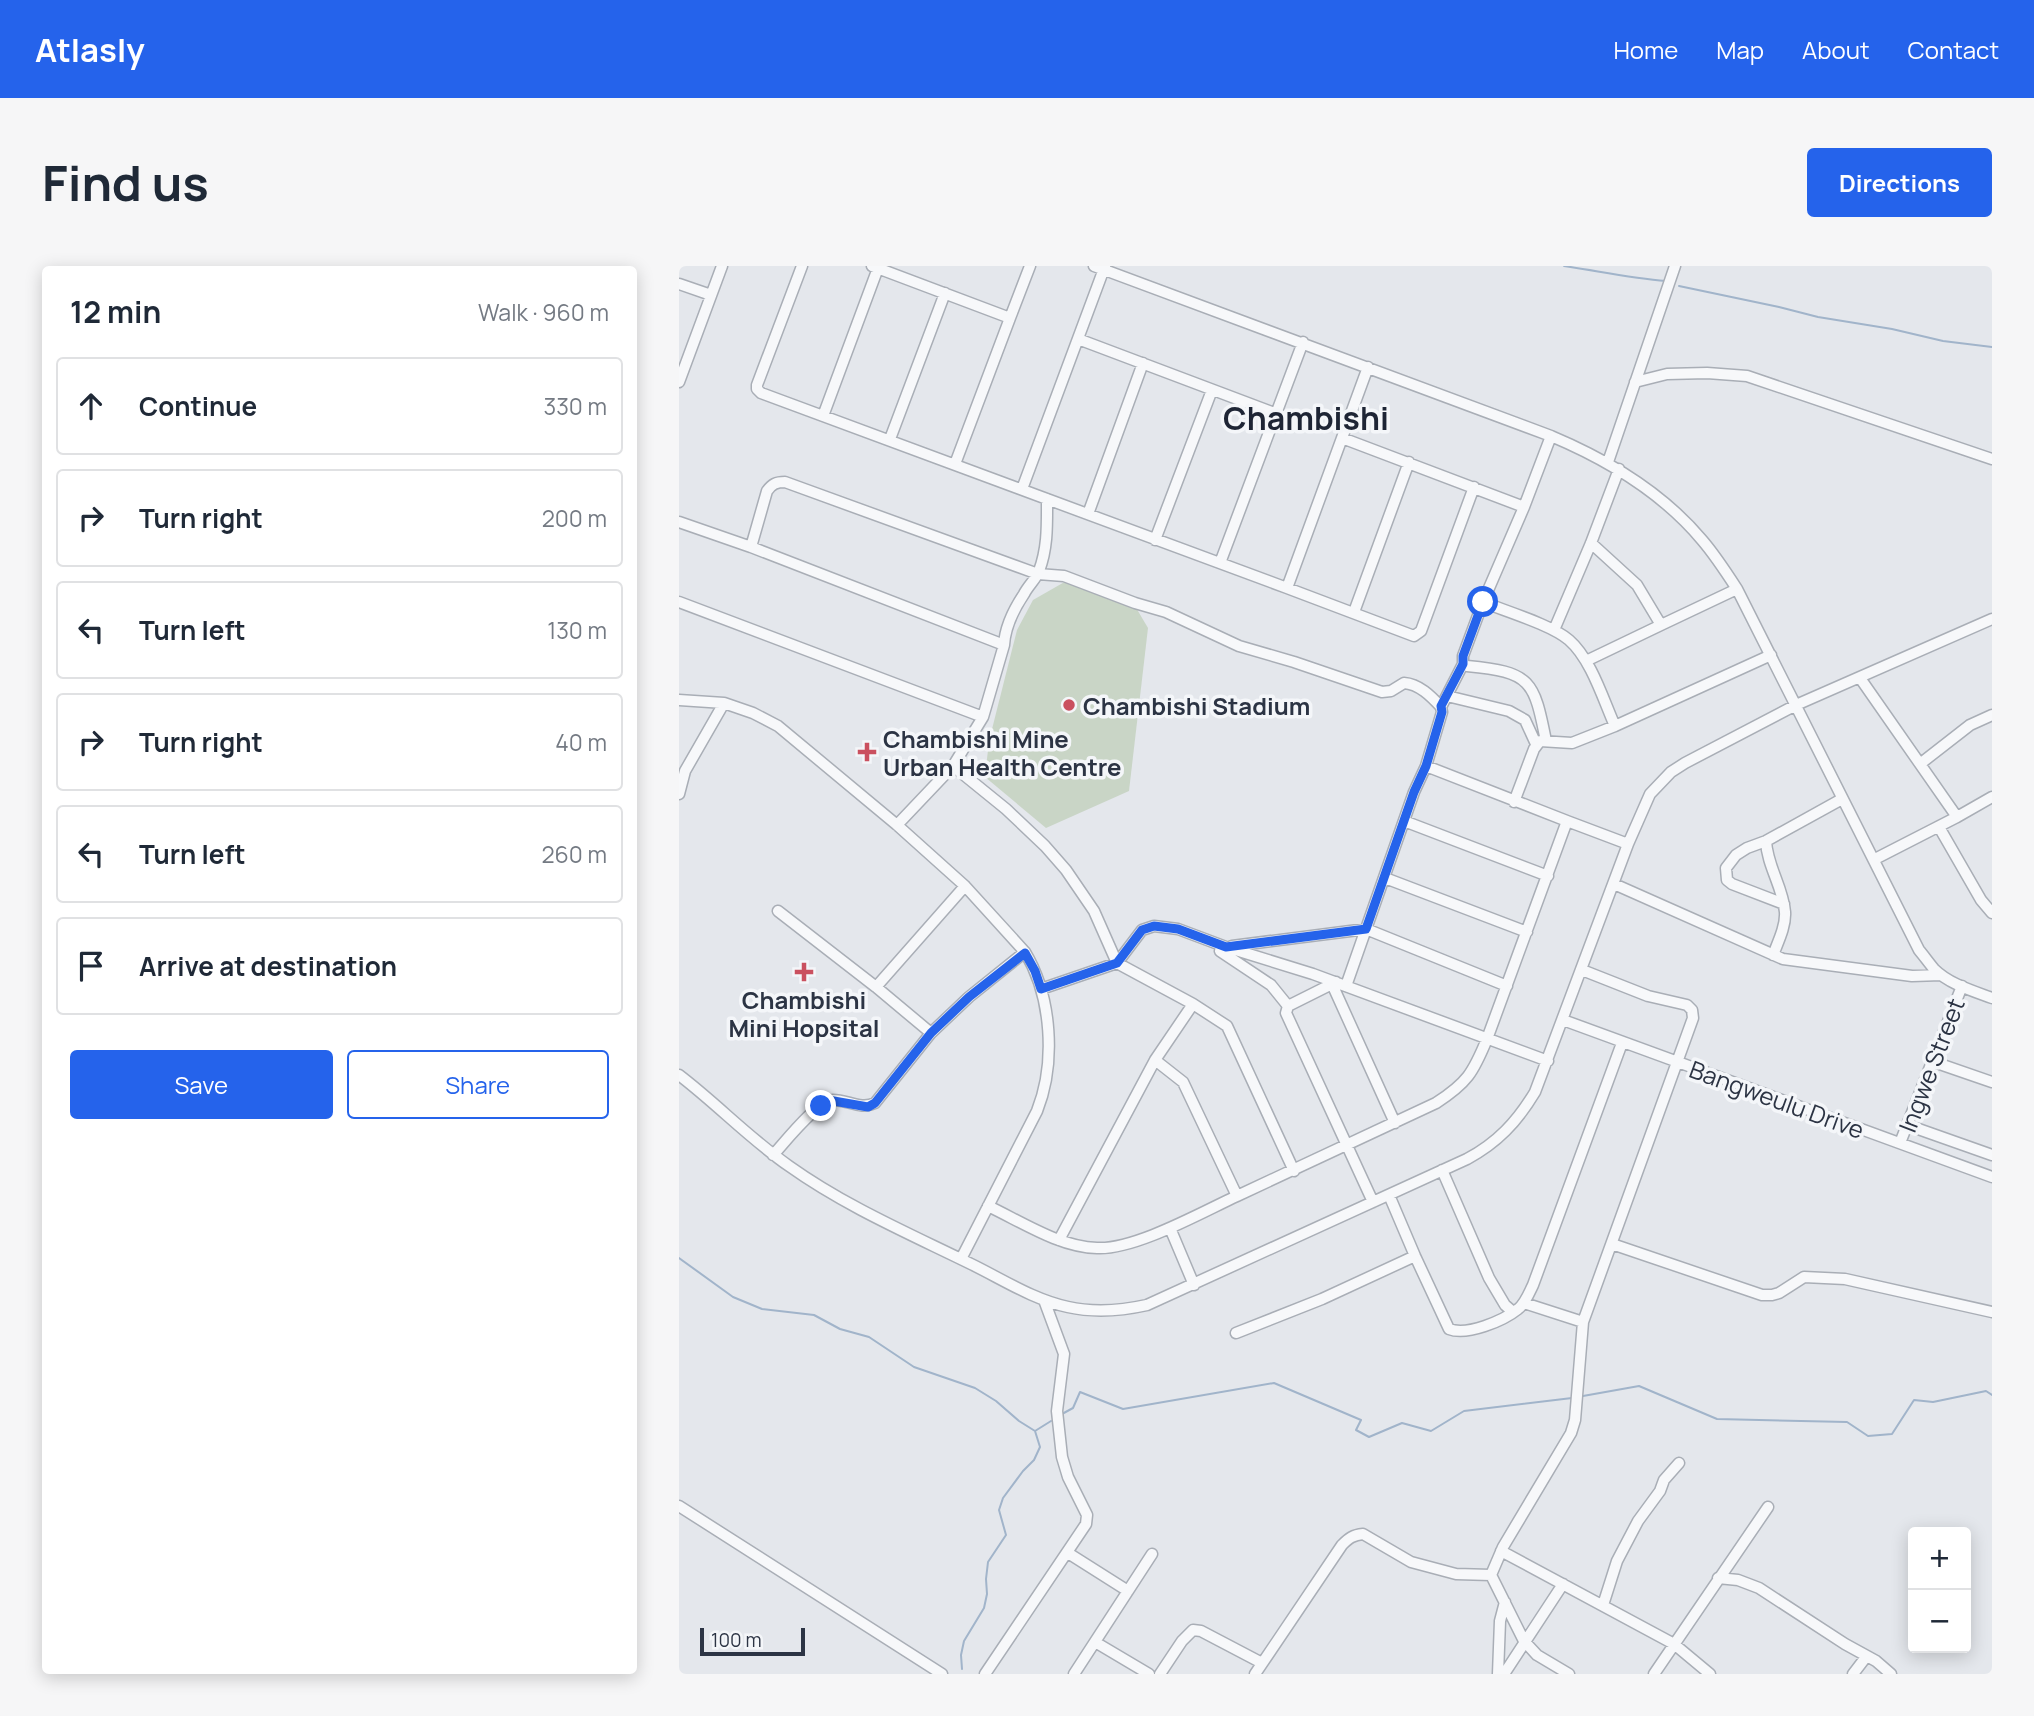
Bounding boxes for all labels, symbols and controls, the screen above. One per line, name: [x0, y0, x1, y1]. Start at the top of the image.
text: Atlasly: [35, 27, 145, 72]
text: Home: [1613, 33, 1678, 66]
text: Map: [1716, 33, 1764, 66]
text: About: [1802, 33, 1870, 66]
text: Contact: [1908, 33, 1999, 66]
button: Directions: [1807, 148, 1992, 217]
text: Find us: [42, 149, 209, 216]
text: 12 min: [70, 291, 161, 332]
text: Walk · 960 m: [478, 296, 609, 328]
icon: ahead: [72, 387, 110, 425]
text: Continue: [139, 388, 257, 424]
text: 330 m: [543, 390, 607, 422]
district label: Chambishi: [1223, 396, 1389, 440]
icon: right: [72, 499, 110, 537]
text: Turn right: [139, 500, 263, 536]
text: 200 m: [542, 502, 607, 534]
route start: [1467, 586, 1498, 617]
icon: left: [72, 611, 110, 649]
text: Turn left: [139, 612, 246, 648]
text: 130 m: [547, 614, 607, 646]
place label: Chambishi Stadium: [1083, 689, 1310, 722]
marker: Chambishi Stadium: [1061, 697, 1077, 713]
place label: Chambishi Mine Urban Health Centre: [883, 722, 1122, 783]
icon: right: [72, 723, 110, 761]
text: Turn right: [139, 724, 263, 760]
text: 40 m: [555, 726, 607, 758]
marker: Chambishi Mine Urban Health Centre: [857, 742, 877, 762]
icon: left: [72, 835, 110, 873]
text: Turn left: [139, 836, 246, 872]
text: 260 m: [541, 838, 607, 870]
icon: arrive: [72, 947, 110, 985]
text: Arrive at destination: [139, 948, 397, 984]
marker: Chambishi Mini Hopsital: [794, 962, 814, 982]
place label: Chambishi Mini Hopsital: [728, 983, 880, 1044]
street label: Ingwe Street: [1890, 993, 1972, 1137]
button: Save: [70, 1050, 333, 1119]
button: Share: [347, 1050, 609, 1119]
street label: Bangweulu Drive: [1685, 1052, 1869, 1146]
route end: [805, 1090, 836, 1121]
map controls: [1908, 1527, 1971, 1653]
button: +: [1908, 1527, 1971, 1590]
button: −: [1908, 1590, 1971, 1653]
scale bar: [700, 1625, 805, 1657]
text: 100 m: [711, 1627, 762, 1653]

